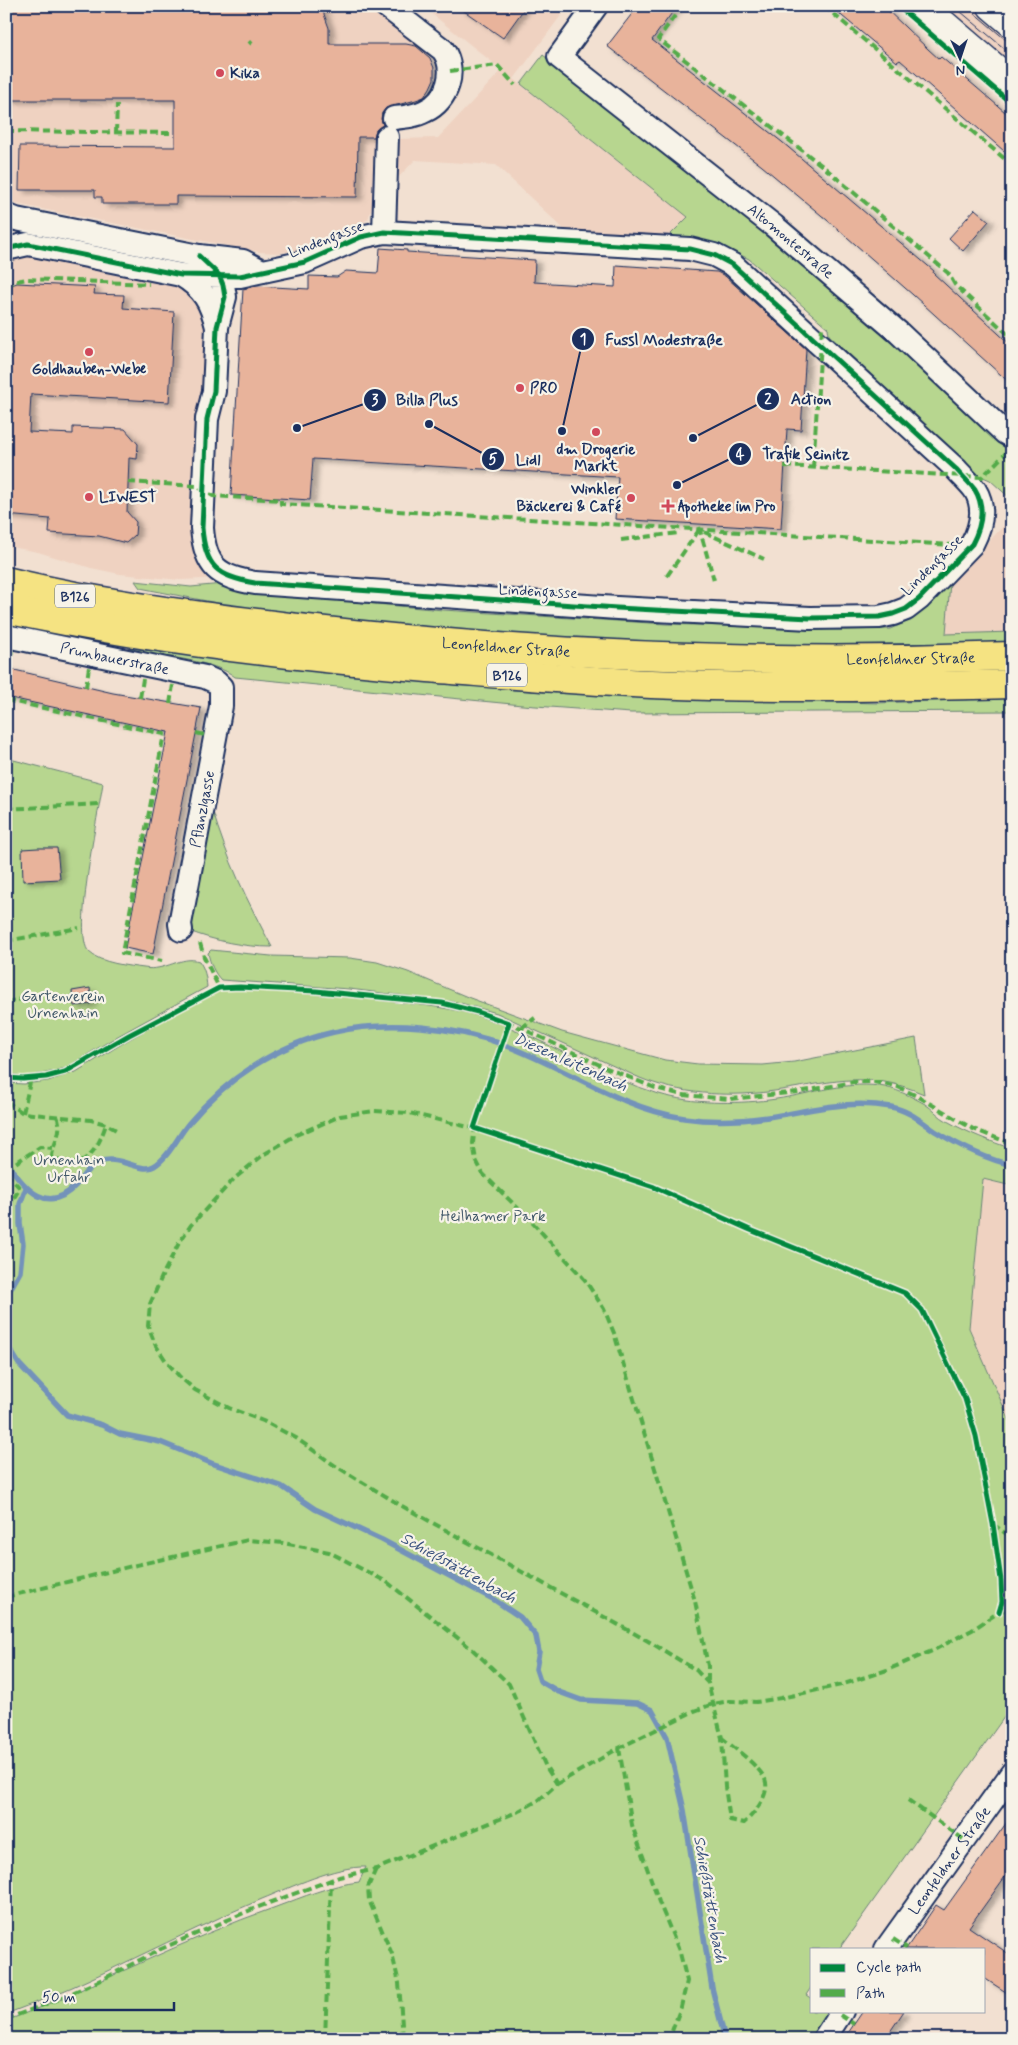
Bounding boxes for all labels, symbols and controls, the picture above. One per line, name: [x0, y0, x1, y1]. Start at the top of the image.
north arrow: [936, 32, 986, 82]
text: N: [955, 61, 966, 79]
place label: Kika: [230, 64, 260, 84]
marker: Kika: [214, 67, 226, 79]
street label: Altomontestraße: [743, 200, 838, 284]
street label: Lindengasse: [286, 216, 367, 264]
callout: Fussl Modestraße: [571, 324, 732, 355]
text: 1: [580, 330, 586, 350]
text: Fussl Modestraße: [605, 330, 723, 351]
marker: Goldhauben-Webe: [83, 346, 95, 358]
place label: Goldhauben-Webe: [32, 360, 147, 380]
place label: PRO: [530, 379, 558, 399]
marker: PRO: [514, 382, 526, 394]
callout: Action: [756, 383, 841, 414]
callout: Billa Plus: [362, 384, 467, 415]
text: Action: [791, 389, 831, 410]
text: Billa Plus: [396, 390, 459, 411]
text: 2: [764, 390, 772, 410]
text: 3: [372, 391, 379, 411]
marker: dm Drogerie Markt: [590, 426, 602, 438]
callout: Trafik Seinitz: [727, 438, 860, 469]
place label: dm Drogerie Markt: [557, 440, 635, 477]
callout: Lidl: [480, 443, 550, 474]
text: Trafik Seinitz: [762, 444, 850, 465]
text: 4: [736, 445, 745, 465]
text: 5: [488, 450, 498, 470]
text: Lidl: [516, 450, 540, 471]
place label: Winkler Bäckerei & Café: [516, 480, 622, 517]
place label: LIWEST: [99, 488, 158, 508]
marker: LIWEST: [83, 491, 95, 503]
marker: Winkler Bäckerei & Café: [625, 492, 637, 504]
place label: Apotheke im Pro: [678, 497, 776, 518]
marker: Apotheke im Pro: [662, 500, 674, 512]
street label: Lindengasse: [898, 531, 968, 601]
street label: Lindengasse: [498, 580, 578, 605]
road number: B126: [55, 584, 95, 608]
street label: Leonfeldner Straße: [441, 634, 571, 663]
street label: Prunbauerstraße: [58, 638, 171, 680]
street label: Leonfeldner Straße: [846, 648, 976, 670]
road number: B126: [487, 664, 527, 686]
street label: Pflanzlgasse: [186, 769, 220, 849]
park label: Gartenverein Urnenhain: [21, 987, 105, 1024]
water label: Diesenleitenbach: [510, 1028, 631, 1097]
park label: Urnenhain Urfahr: [34, 1151, 104, 1188]
park label: Heilhamer Park: [440, 1207, 546, 1227]
water label: Schießstättenbach: [397, 1528, 520, 1609]
street label: Leonfeldner Straße: [905, 1803, 996, 1919]
water label: Schießstättenbach: [688, 1834, 731, 1965]
legend: [810, 1948, 986, 2012]
text: Cycle path: [856, 1958, 921, 1978]
scale bar: [35, 1980, 174, 2012]
text: Path: [856, 1984, 885, 2004]
text: 50 m: [42, 1988, 76, 2008]

